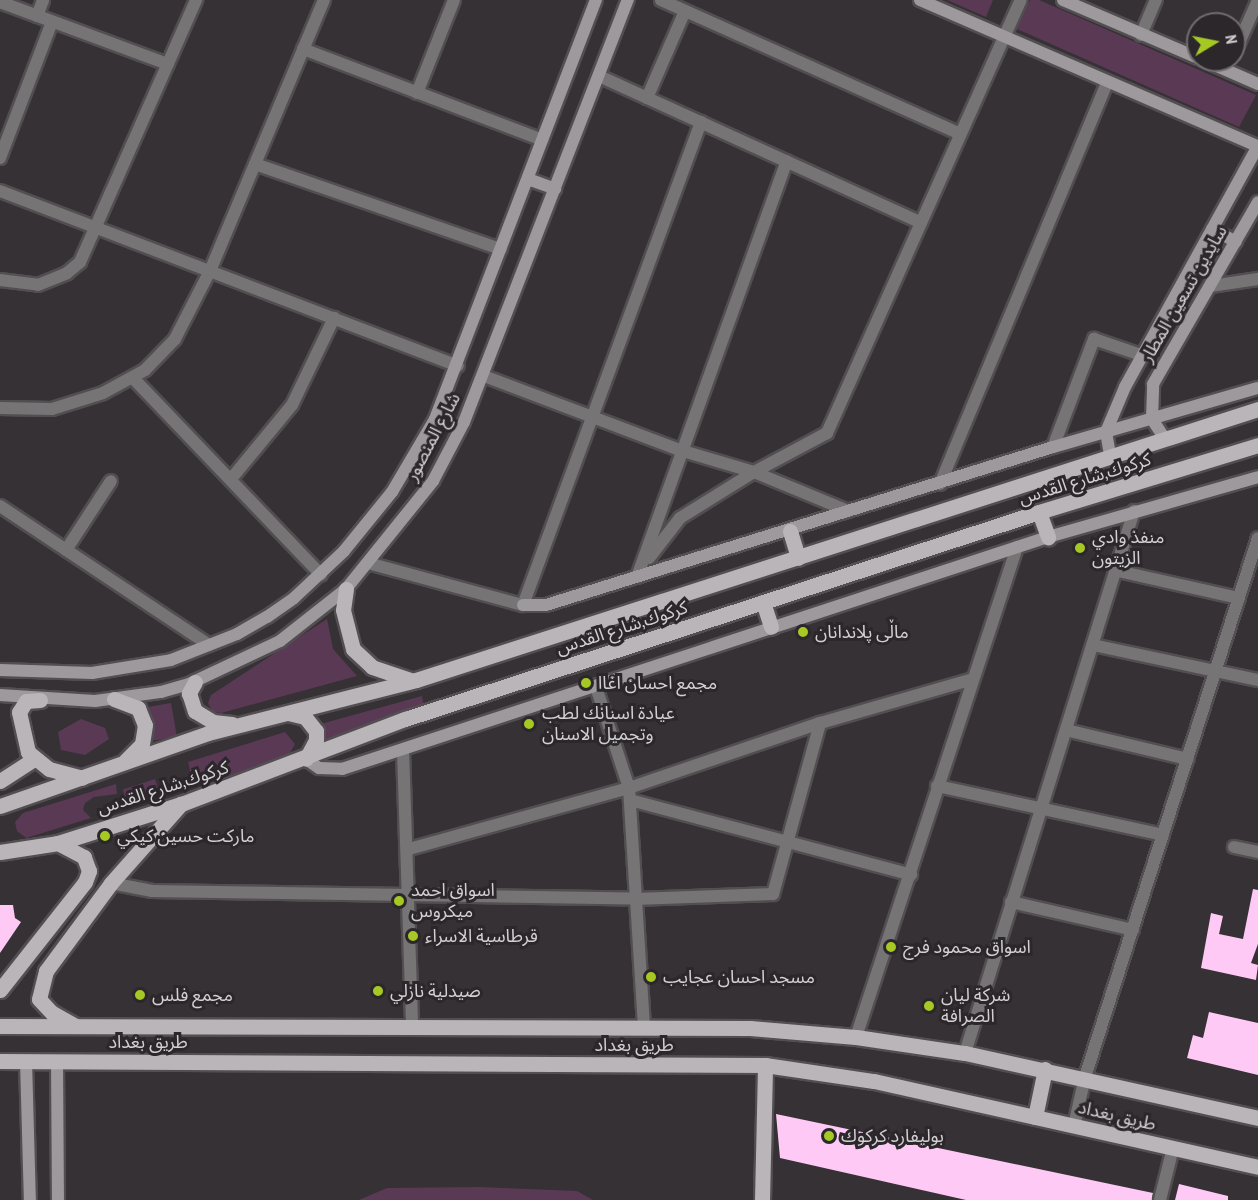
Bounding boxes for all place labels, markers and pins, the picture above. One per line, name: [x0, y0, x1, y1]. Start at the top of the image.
place label: منفذ وادي الزيتون: [1092, 527, 1165, 570]
marker: منفذ وادي الزيتون: [1073, 541, 1087, 555]
place label: ماڵی پلاندانان: [815, 621, 909, 643]
marker: ماڵی پلاندانان: [796, 625, 810, 639]
place label: مجمع احسان اغاا: [598, 672, 717, 694]
marker: مجمع احسان اغاا: [579, 676, 593, 690]
place label: عيادة اسنانك لطب وتجميل الاسنان: [542, 703, 675, 746]
marker: عيادة اسنانك لطب وتجميل الاسنان: [520, 715, 538, 733]
place label: ماركت حسين كيكي: [117, 825, 255, 847]
marker: ماركت حسين كيكي: [98, 829, 112, 843]
place label: اسواق احمد ميكروس: [411, 880, 495, 922]
marker: اسواق احمد ميكروس: [392, 894, 406, 908]
place label: قرطاسية الاسراء: [425, 925, 538, 947]
marker: قرطاسية الاسراء: [406, 929, 420, 943]
place label: اسواق محمود فرج: [903, 936, 1031, 958]
marker: اسواق محمود فرج: [884, 940, 898, 954]
place label: مسجد احسان عجايب: [663, 966, 815, 988]
marker: مسجد احسان عجايب: [644, 970, 658, 984]
place label: صيدلية نازلي: [390, 980, 481, 1002]
place label: مجمع فلس: [152, 984, 233, 1006]
marker: صيدلية نازلي: [371, 984, 385, 998]
place label: شركة ليان الصرافة: [941, 985, 1010, 1028]
marker: مجمع فلس: [133, 988, 147, 1002]
marker: شركة ليان الصرافة: [922, 999, 936, 1013]
place label: بوليفارد كركوك: [841, 1125, 944, 1147]
marker: بوليفارد كركوك: [822, 1129, 836, 1143]

